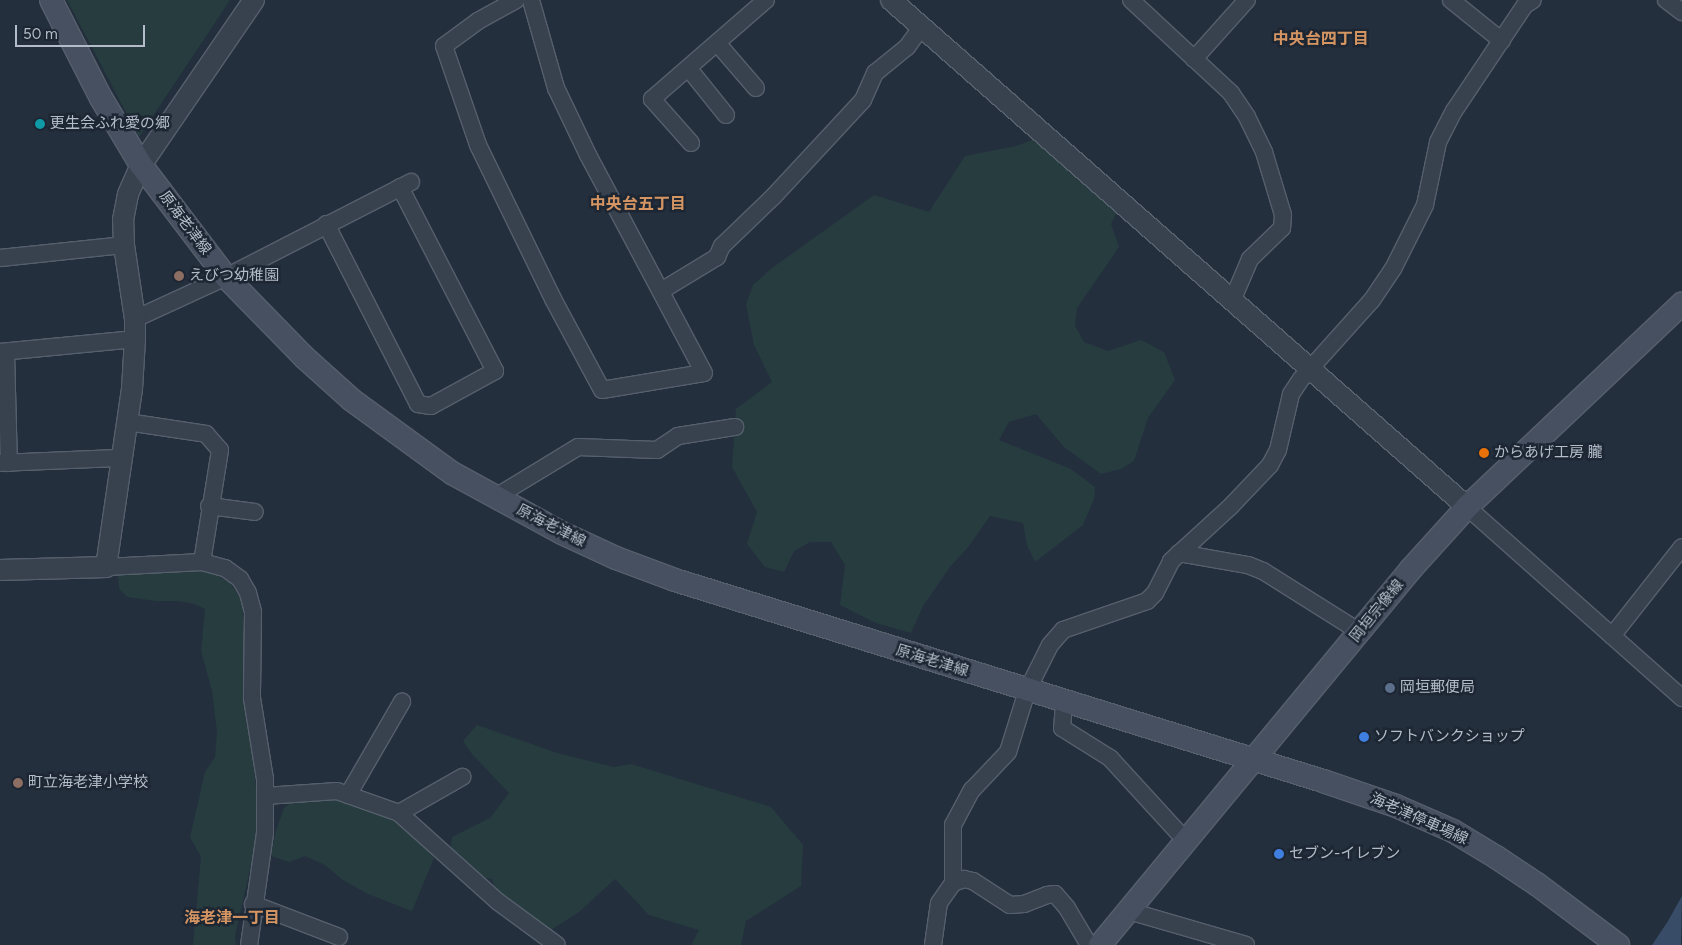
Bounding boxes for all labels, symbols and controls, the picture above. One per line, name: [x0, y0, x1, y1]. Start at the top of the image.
scale bar: [18, 15, 148, 47]
text: 50 m: [23, 25, 58, 43]
district label: 中央台四丁目: [1273, 29, 1369, 49]
place label: 更生会ふれ愛の郷: [50, 115, 170, 133]
marker: 更生会ふれ愛の郷: [34, 118, 46, 130]
street label: 原海老津線: [155, 188, 215, 258]
district label: 中央台五丁目: [590, 194, 686, 214]
place label: えびつ幼稚園: [189, 267, 279, 285]
marker: えびつ幼稚園: [173, 270, 185, 282]
place label: からあげ工房 朧: [1494, 444, 1603, 462]
marker: からあげ工房 朧: [1478, 447, 1490, 459]
street label: 原海老津線: [514, 501, 588, 551]
street label: 岡垣宗像線: [1346, 576, 1408, 646]
street label: 原海老津線: [894, 641, 970, 681]
place label: 岡垣郵便局: [1400, 679, 1475, 697]
marker: 岡垣郵便局: [1384, 682, 1396, 694]
place label: ソフトバンクショップ: [1374, 728, 1524, 746]
marker: ソフトバンクショップ: [1358, 731, 1370, 743]
place label: 町立海老津小学校: [28, 774, 148, 792]
marker: 町立海老津小学校: [12, 777, 24, 789]
street label: 海老津停車場線: [1367, 789, 1471, 849]
place label: セブン-イレブン: [1289, 845, 1400, 863]
marker: セブン-イレブン: [1273, 848, 1285, 860]
district label: 海老津一丁目: [184, 908, 280, 928]

